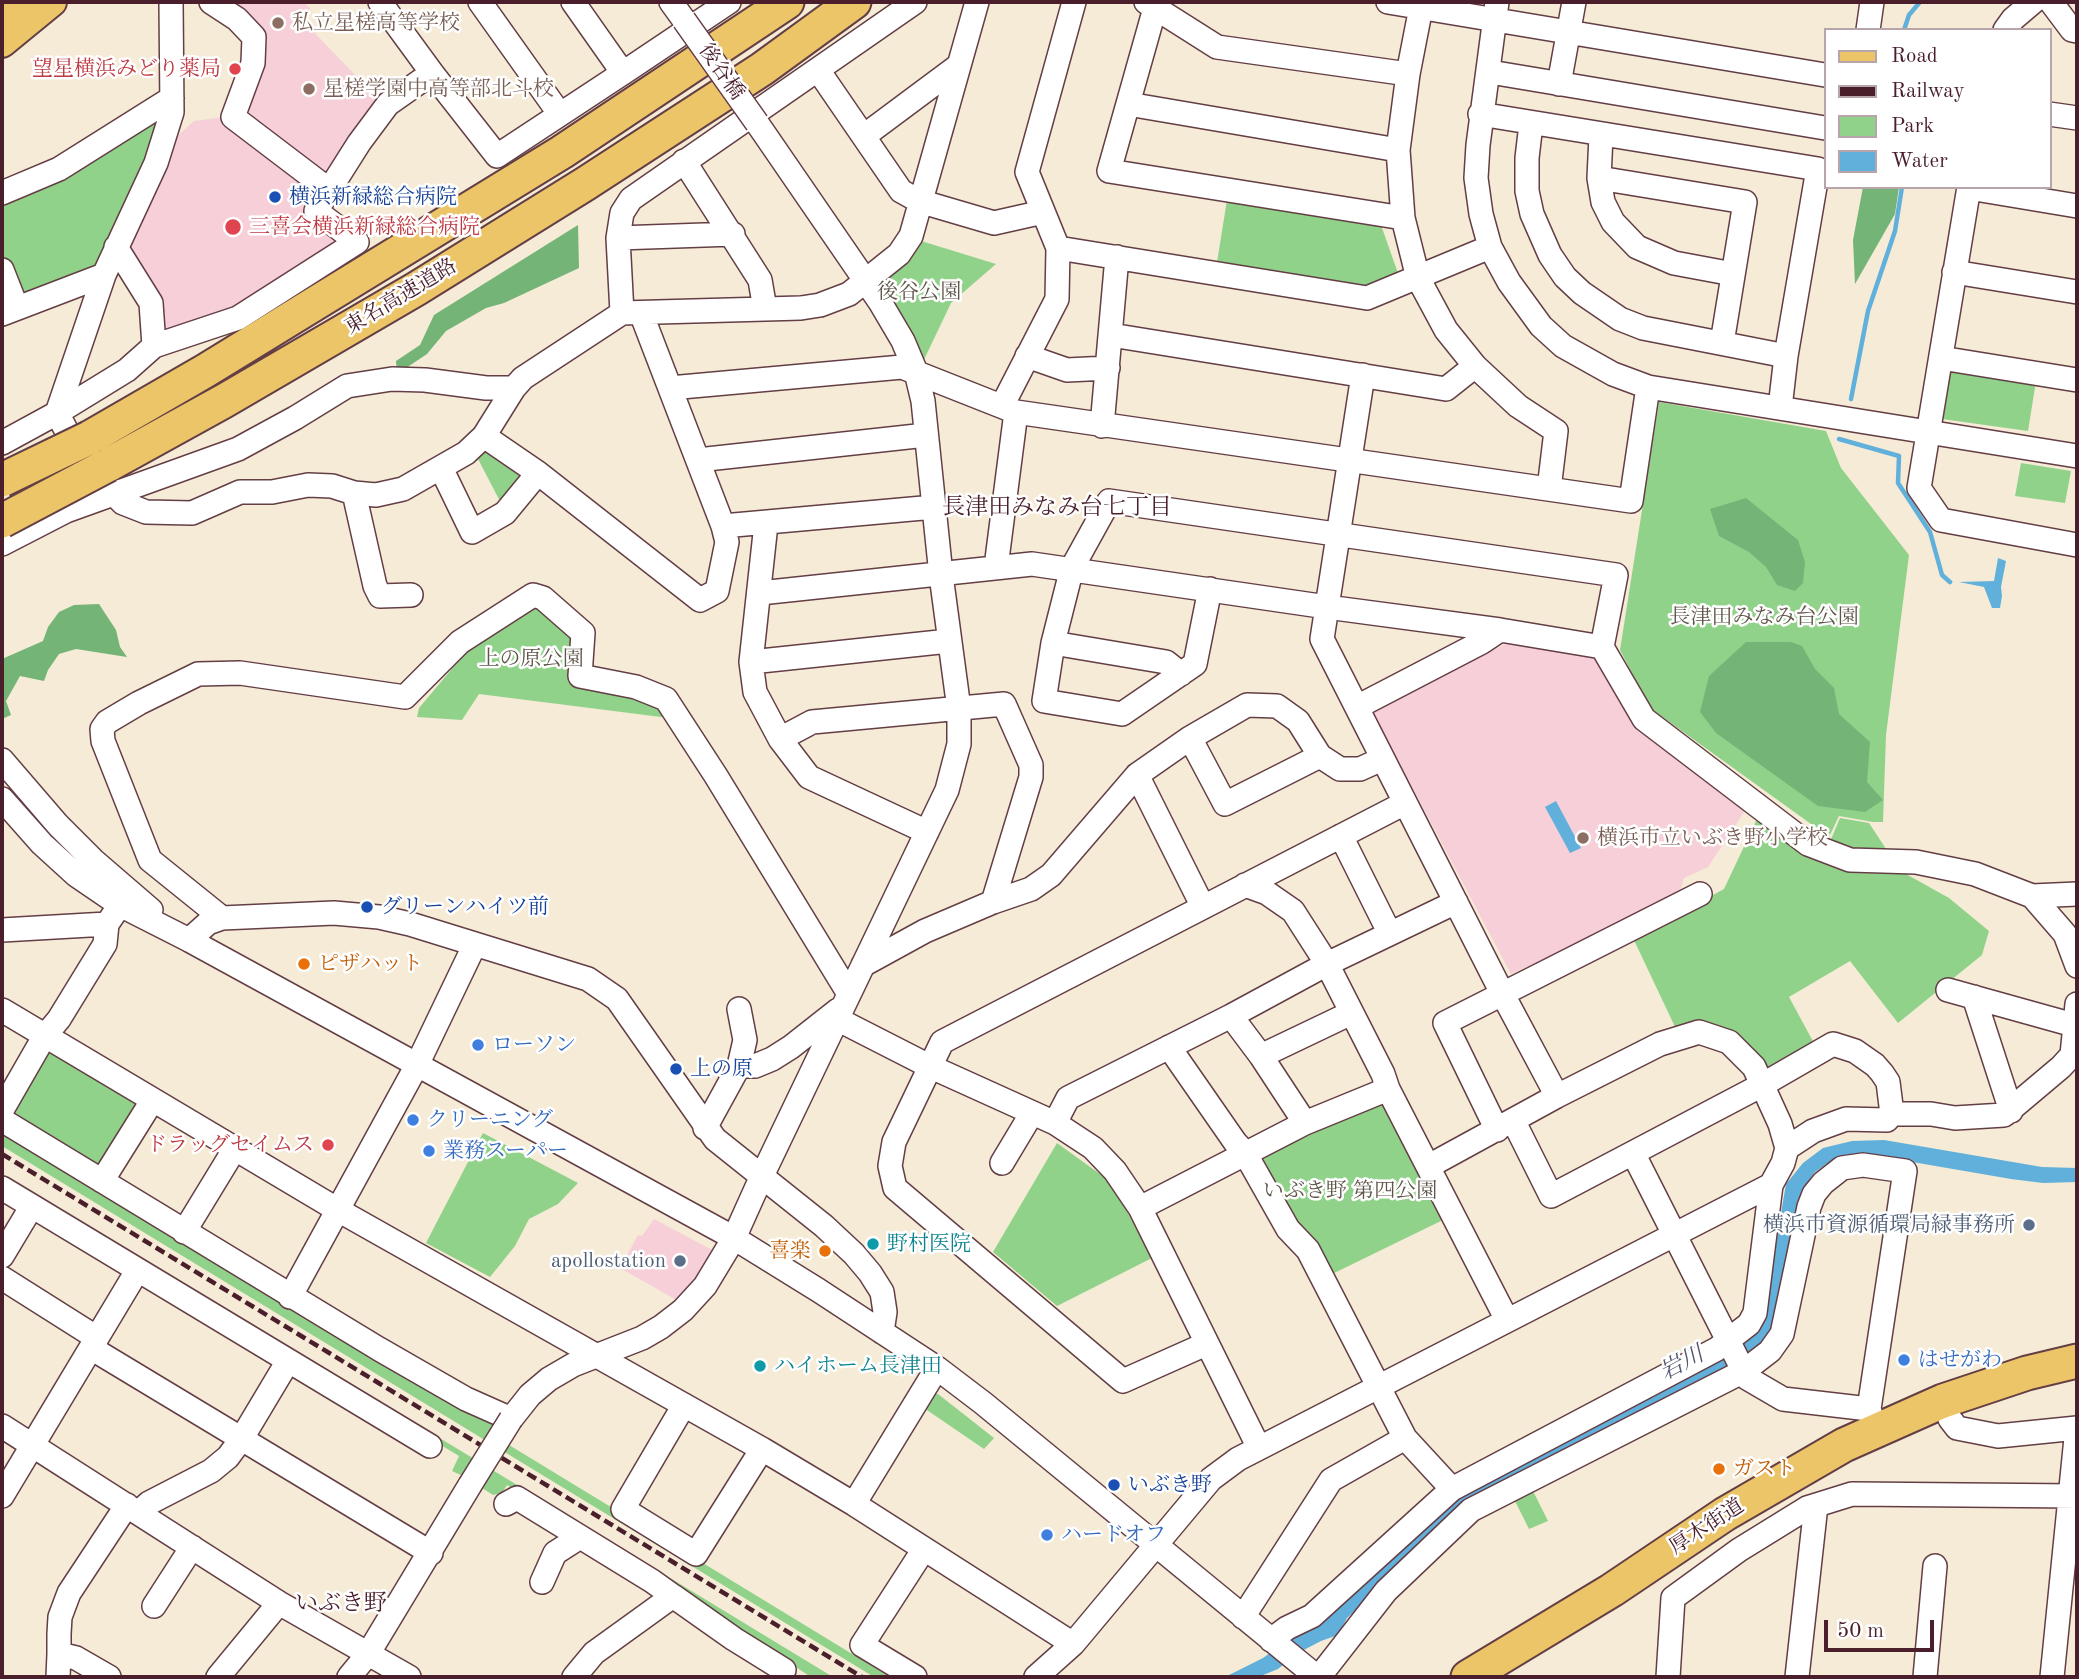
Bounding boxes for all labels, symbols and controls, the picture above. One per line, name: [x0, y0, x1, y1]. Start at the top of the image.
place label: 私立星槎高等学校: [292, 10, 460, 36]
marker: 私立星槎高等学校: [270, 15, 286, 31]
legend: [1824, 28, 2051, 189]
street label: 後谷橋: [693, 39, 749, 105]
text: Road: [1891, 46, 1938, 67]
place label: 望星横浜みどり薬局: [32, 56, 221, 82]
marker: 望星横浜みどり薬局: [227, 61, 243, 77]
place label: 星槎学園中高等部北斗校: [323, 76, 554, 102]
marker: 星槎学園中高等部北斗校: [301, 81, 317, 97]
text: Railway: [1891, 81, 1965, 102]
text: Park: [1891, 116, 1934, 137]
text: Water: [1891, 151, 1948, 172]
place label: 横浜新緑総合病院: [289, 184, 457, 210]
marker: 横浜新緑総合病院: [267, 189, 283, 205]
place label: 三喜会横浜新緑総合病院: [249, 214, 480, 240]
marker: 三喜会横浜新緑総合病院: [223, 217, 243, 237]
street label: 東名高速道路: [341, 254, 461, 340]
park label: 後谷公園: [877, 279, 961, 305]
district label: 長津田みなみ台七丁目: [942, 494, 1172, 522]
park label: 長津田みなみ台公園: [1670, 604, 1858, 630]
park label: 上の原公園: [479, 646, 583, 672]
place label: 横浜市立いぶき野小学校: [1597, 825, 1828, 851]
marker: 横浜市立いぶき野小学校: [1575, 830, 1591, 846]
place label: グリーンハイツ前: [381, 894, 549, 920]
marker: グリーンハイツ前: [359, 899, 375, 915]
place label: ピザハット: [318, 951, 423, 977]
marker: ピザハット: [296, 956, 312, 972]
place label: ローソン: [492, 1032, 576, 1058]
marker: ローソン: [470, 1037, 486, 1053]
place label: 上の原: [690, 1056, 753, 1082]
marker: 上の原: [668, 1061, 684, 1077]
place label: クリーニング: [427, 1107, 553, 1133]
marker: クリーニング: [405, 1112, 421, 1128]
place label: ドラッグセイムス: [146, 1132, 314, 1158]
marker: ドラッグセイムス: [320, 1137, 336, 1153]
place label: 業務スーパー: [443, 1138, 568, 1164]
marker: 業務スーパー: [421, 1143, 437, 1159]
park label: いぶき野 第四公園: [1263, 1178, 1437, 1204]
place label: 横浜市資源循環局緑事務所: [1763, 1212, 2015, 1238]
marker: 横浜市資源循環局緑事務所: [2021, 1217, 2037, 1233]
place label: 野村医院: [887, 1231, 971, 1257]
marker: 野村医院: [865, 1236, 881, 1252]
place label: 喜楽: [769, 1238, 811, 1264]
marker: 喜楽: [817, 1243, 833, 1259]
place label: apollostation: [551, 1248, 666, 1274]
marker: apollostation: [672, 1253, 688, 1269]
water label: 岩川: [1655, 1341, 1709, 1387]
place label: はせがわ: [1918, 1347, 2002, 1373]
marker: はせがわ: [1896, 1352, 1912, 1368]
place label: ハイホーム長津田: [774, 1353, 942, 1379]
marker: ハイホーム長津田: [752, 1358, 768, 1374]
place label: ガスト: [1733, 1456, 1796, 1482]
marker: ガスト: [1711, 1461, 1727, 1477]
place label: いぶき野: [1128, 1472, 1212, 1498]
marker: いぶき野: [1106, 1477, 1122, 1493]
street label: 厚木街道: [1665, 1494, 1749, 1560]
place label: ハードオフ: [1061, 1522, 1166, 1548]
marker: ハードオフ: [1039, 1527, 1055, 1543]
district label: いぶき野: [295, 1590, 387, 1618]
scale bar: [1827, 1606, 1937, 1650]
text: 50 m: [1837, 1621, 1884, 1642]

